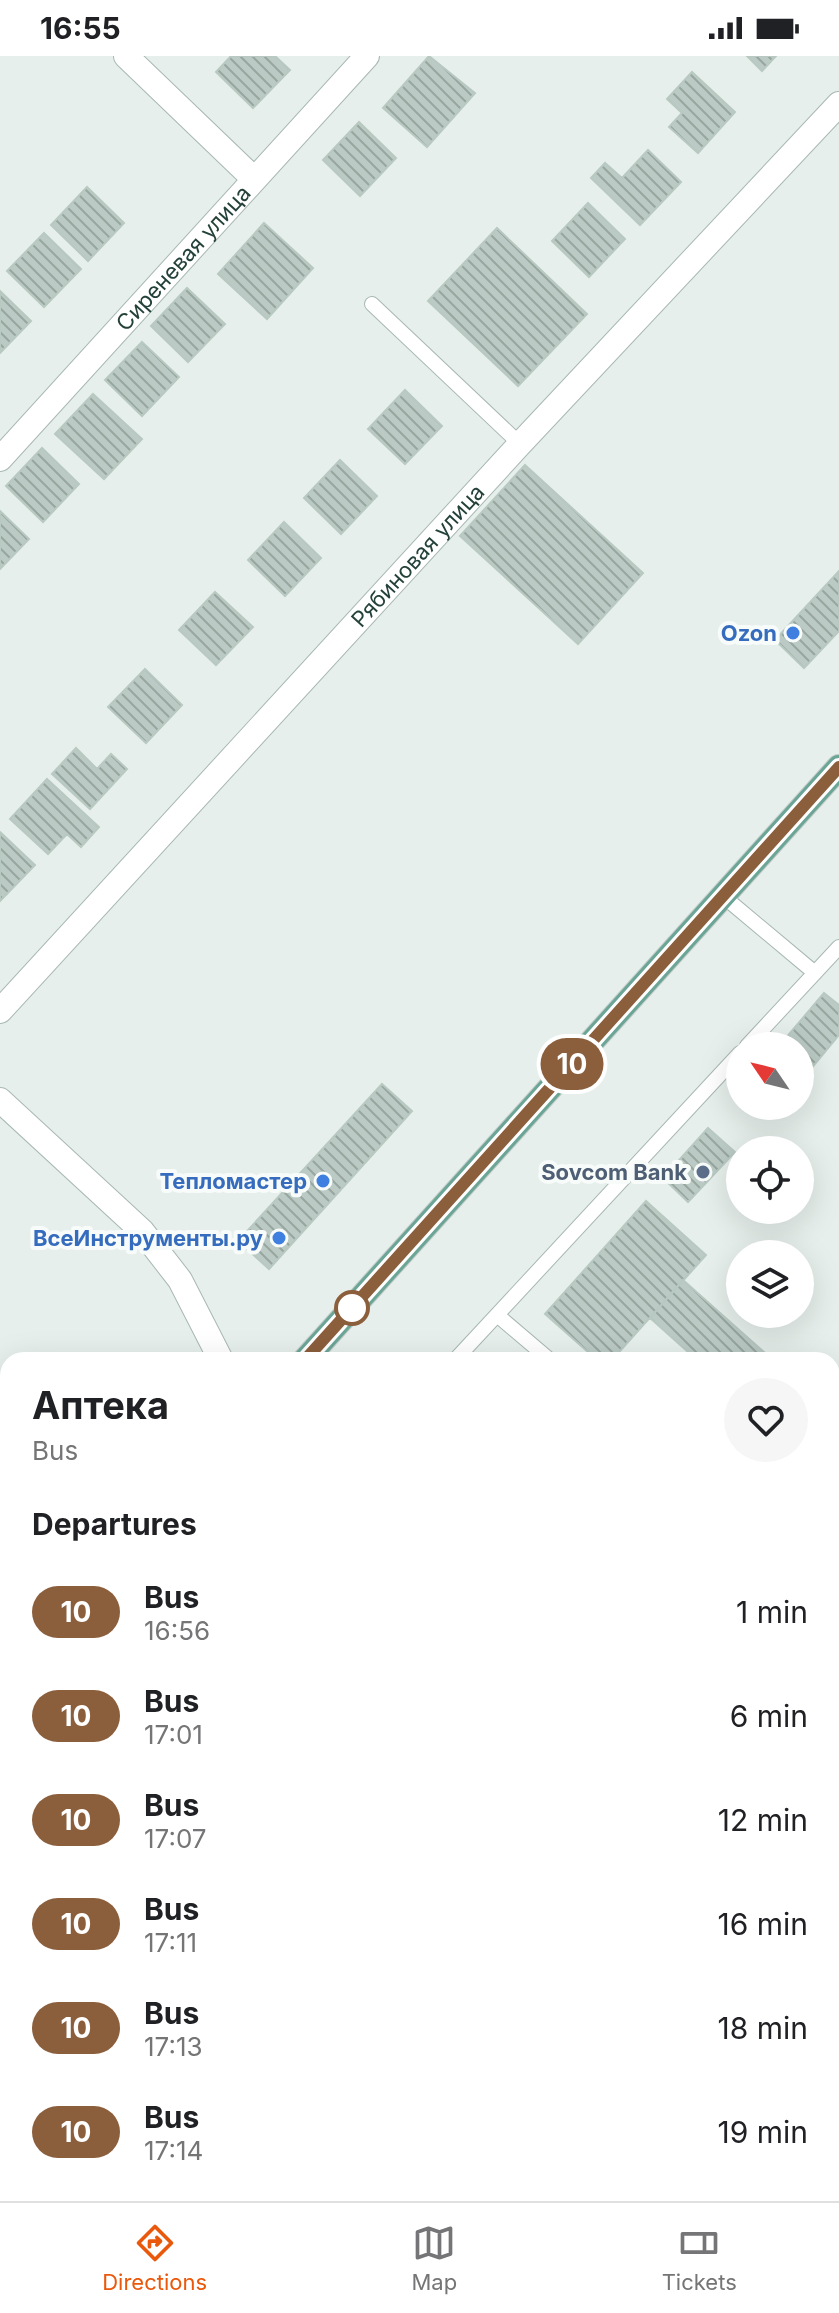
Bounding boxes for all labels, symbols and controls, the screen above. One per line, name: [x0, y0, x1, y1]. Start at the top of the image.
text: 16:55: [40, 10, 121, 46]
street label: Сиреневая улица: [111, 180, 256, 336]
street label: Рябиновая улица: [346, 479, 490, 632]
place label: Ozon: [721, 620, 777, 646]
marker: Ozon: [784, 624, 802, 642]
north arrow: [726, 1032, 814, 1120]
map controls: [726, 1032, 814, 1328]
line badge: 10: [536, 1038, 608, 1090]
text: 10: [557, 1047, 587, 1081]
button: locate: [726, 1136, 814, 1224]
place label: Sovcom Bank: [541, 1159, 687, 1185]
marker: Sovcom Bank: [694, 1163, 712, 1181]
place label: Тепломастер: [159, 1168, 307, 1194]
marker: Тепломастер: [314, 1172, 332, 1190]
place label: ВсеИнструменты.ру: [33, 1225, 263, 1251]
marker: ВсеИнструменты.ру: [270, 1229, 288, 1247]
button: layers: [726, 1240, 814, 1328]
unlabelled marker: [335, 1291, 369, 1325]
button: heart: [724, 1378, 808, 1462]
text: Аптека: [32, 1382, 169, 1428]
text: Bus: [32, 1435, 78, 1466]
text: Departures: [32, 1506, 197, 1542]
text: Bus: [144, 1579, 199, 1615]
text: 1 min: [736, 1594, 808, 1630]
text: 10: [61, 1595, 91, 1629]
text: 16:56: [144, 1615, 210, 1646]
text: Bus: [144, 1683, 199, 1719]
text: 6 min: [730, 1698, 808, 1734]
text: 10: [61, 1699, 91, 1733]
text: 17:01: [144, 1719, 203, 1750]
text: Bus: [144, 1787, 199, 1823]
text: 12 min: [718, 1802, 808, 1838]
text: 10: [61, 1803, 91, 1837]
text: 17:07: [144, 1823, 207, 1854]
text: Bus: [144, 1891, 199, 1927]
text: 16 min: [717, 1906, 808, 1942]
text: 10: [61, 1907, 91, 1941]
text: 17:11: [144, 1927, 197, 1958]
text: Bus: [144, 1995, 199, 2031]
text: 18 min: [718, 2010, 808, 2046]
text: 10: [61, 2011, 91, 2045]
text: 17:13: [144, 2031, 203, 2062]
text: Bus: [144, 2099, 199, 2135]
text: 19 min: [717, 2114, 808, 2150]
text: 10: [61, 2115, 91, 2149]
text: 17:14: [144, 2135, 203, 2166]
tab: Directions: [102, 2221, 207, 2295]
tab: Map: [412, 2221, 457, 2295]
tab: Tickets: [662, 2221, 737, 2295]

